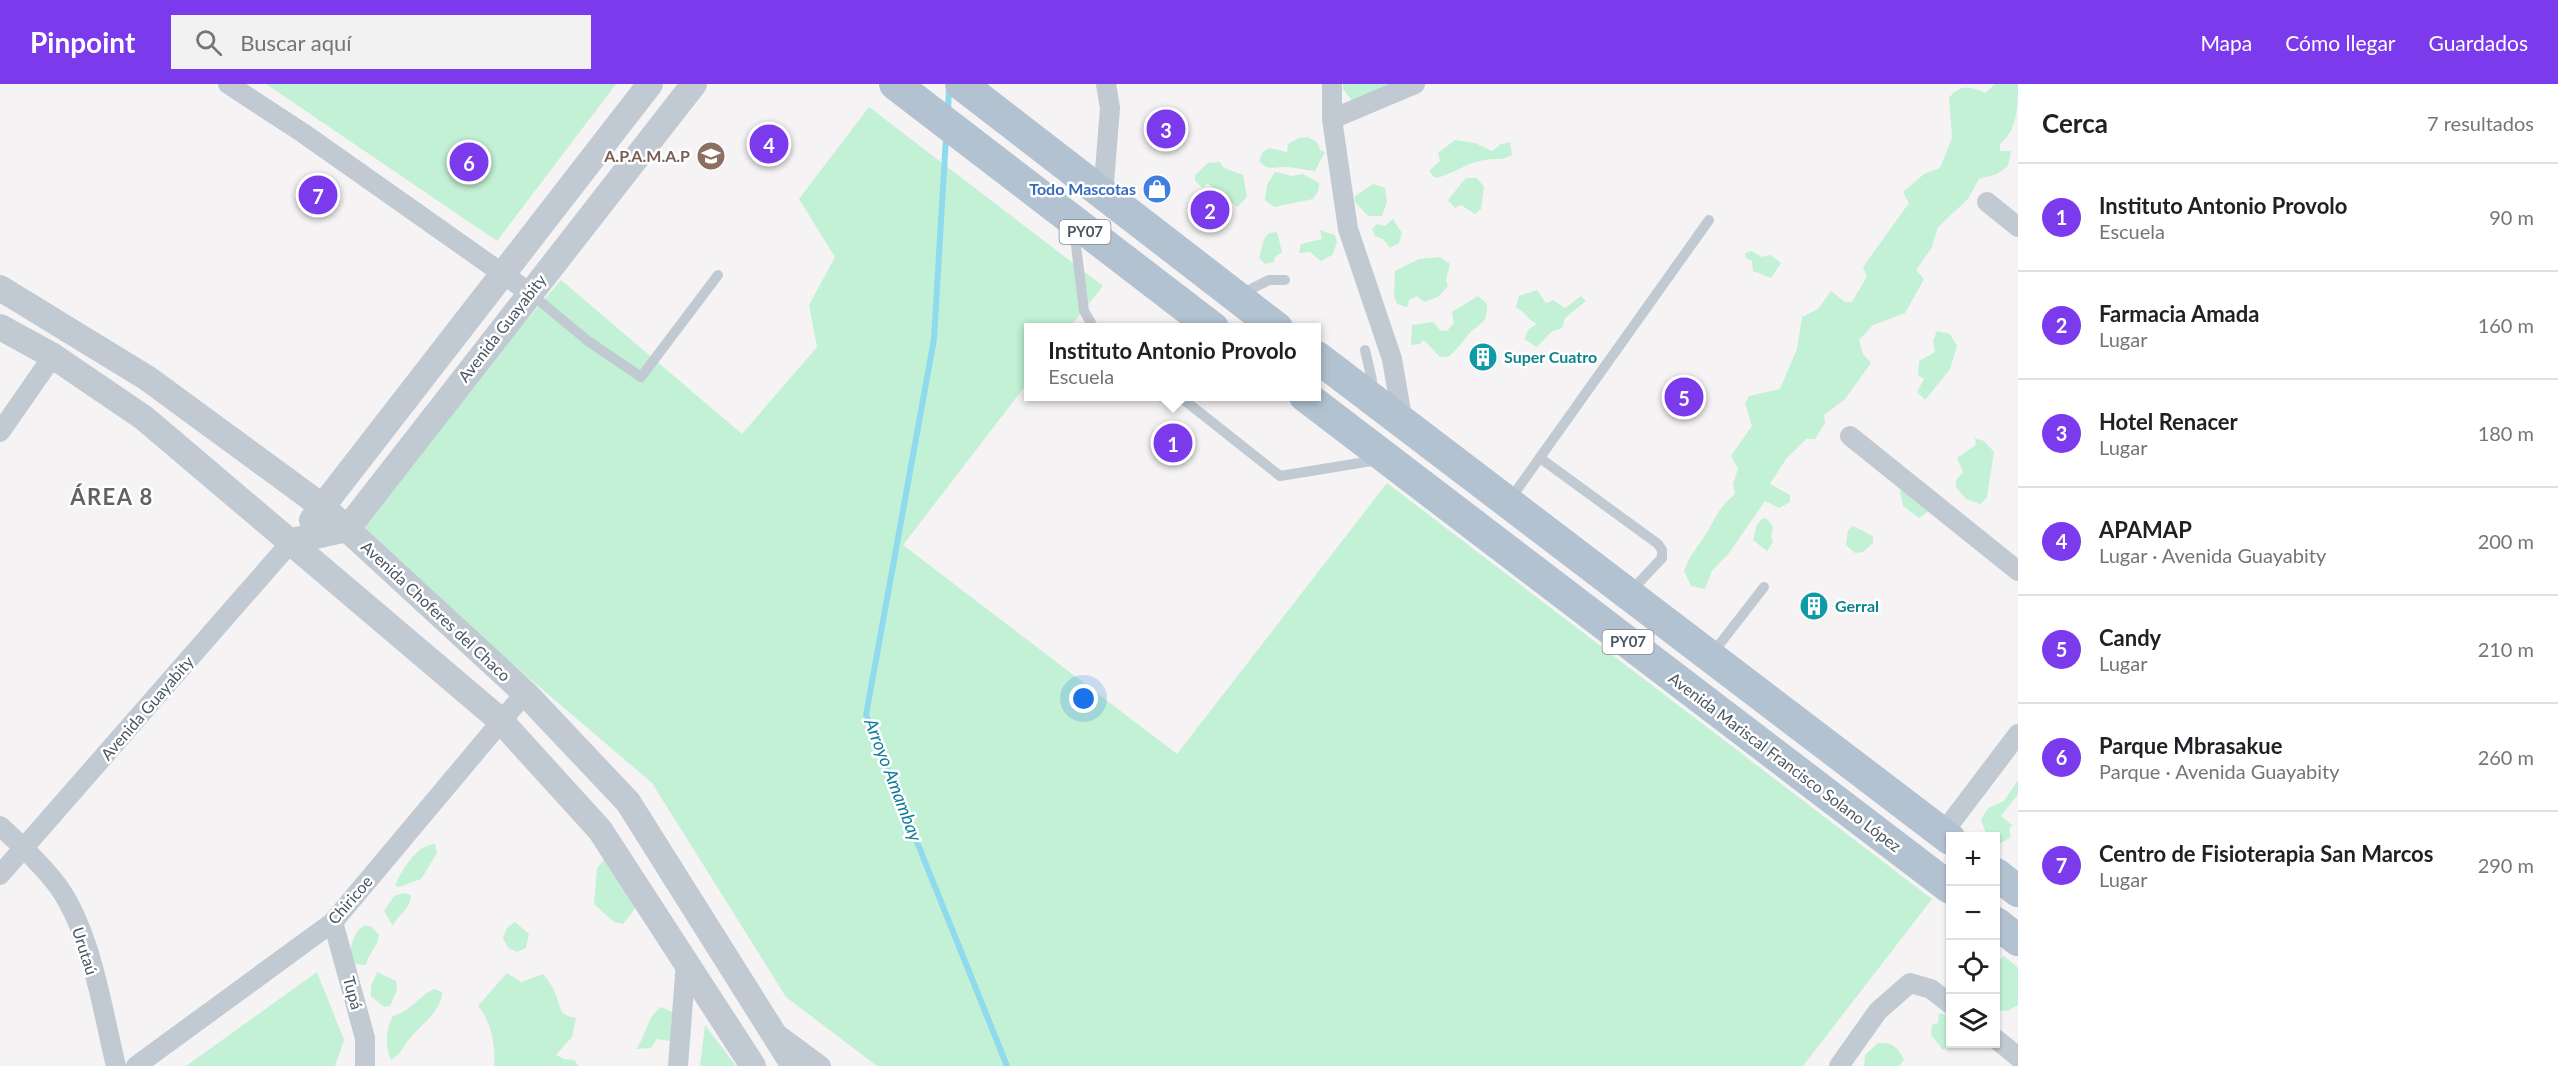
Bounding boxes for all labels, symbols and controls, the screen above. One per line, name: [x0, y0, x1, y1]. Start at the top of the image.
search box: [171, 15, 591, 69]
text: Pinpoint: [30, 25, 135, 59]
icon: search: [192, 26, 225, 59]
text: Buscar aquí: [240, 29, 352, 56]
text: Mapa: [2200, 30, 2252, 55]
text: Cómo llegar: [2285, 30, 2396, 55]
text: Guardados: [2429, 30, 2528, 55]
pin: 3: [1146, 106, 1186, 152]
text: Cerca: [2042, 107, 2108, 139]
text: 7 resultados: [2427, 111, 2534, 135]
pin: 4: [750, 122, 788, 166]
pin: 6: [450, 140, 488, 184]
school or university icon: A.P.A.M.A.P: [695, 140, 727, 172]
place label: A.P.A.M.A.P: [603, 146, 690, 165]
pin: 7: [298, 172, 338, 218]
shop icon: Todo Mascotas: [1141, 173, 1173, 205]
place label: Todo Mascotas: [1029, 179, 1136, 198]
pin: 2: [1190, 188, 1230, 232]
text: Instituto Antonio Provolo: [2099, 192, 2347, 219]
text: 1: [2056, 205, 2067, 229]
text: 90 m: [2489, 205, 2534, 229]
text: Escuela: [2099, 219, 2165, 243]
road number: PY07: [1060, 220, 1110, 244]
street label: Avenida Guayabity: [454, 269, 550, 385]
text: Farmacia Amada: [2099, 300, 2259, 327]
text: 2: [2056, 313, 2067, 337]
text: 160 m: [2478, 313, 2534, 337]
popup: [1024, 323, 1321, 401]
text: Lugar: [2099, 327, 2147, 351]
text: Instituto Antonio Provolo: [1048, 337, 1297, 364]
building icon: Super Cuatro: [1467, 341, 1499, 373]
place label: Super Cuatro: [1504, 347, 1597, 366]
text: Escuela: [1048, 364, 1114, 388]
pin: 5: [1664, 374, 1704, 420]
text: Hotel Renacer: [2099, 408, 2238, 435]
pin: 1: [1154, 420, 1192, 466]
text: 3: [2056, 421, 2067, 445]
text: 180 m: [2478, 421, 2534, 445]
text: Lugar: [2099, 435, 2147, 459]
district label: ÁREA 8: [69, 483, 154, 510]
text: APAMAP: [2099, 516, 2192, 543]
text: 4: [2056, 529, 2067, 553]
text: 200 m: [2478, 529, 2534, 553]
street label: Avenida Choferes del Chaco: [358, 536, 515, 685]
text: Lugar · Avenida Guayabity: [2099, 543, 2326, 567]
building icon: Gerral: [1798, 590, 1830, 622]
place label: Gerral: [1835, 596, 1879, 615]
text: Candy: [2099, 624, 2161, 651]
road number: PY07: [1602, 630, 1654, 654]
text: 5: [2056, 637, 2067, 661]
text: 210 m: [2478, 637, 2534, 661]
street label: Avenida Guayabity: [96, 651, 197, 764]
text: Lugar: [2099, 651, 2147, 675]
street label: Avenida Mariscal Francisco Solano López: [1665, 668, 1905, 855]
your location: [1069, 684, 1098, 713]
water label: Arroyo Amambay: [860, 714, 928, 845]
text: Parque Mbrasakue: [2099, 732, 2282, 759]
text: 6: [2056, 745, 2067, 769]
text: 260 m: [2478, 745, 2534, 769]
text: Parque · Avenida Guayabity: [2099, 759, 2340, 783]
map controls: [1946, 832, 2000, 1048]
button: +: [1946, 832, 2000, 886]
text: Centro de Fisioterapia San Marcos: [2099, 840, 2433, 867]
text: 7: [2056, 853, 2067, 877]
text: 290 m: [2478, 853, 2534, 877]
text: Lugar: [2099, 867, 2147, 891]
street label: Chiricoe: [323, 871, 376, 928]
button: −: [1946, 886, 2000, 940]
street label: Urutaú: [69, 925, 102, 977]
button: locate: [1946, 940, 2000, 994]
street label: Tupá: [340, 974, 367, 1012]
button: layers: [1946, 994, 2000, 1048]

